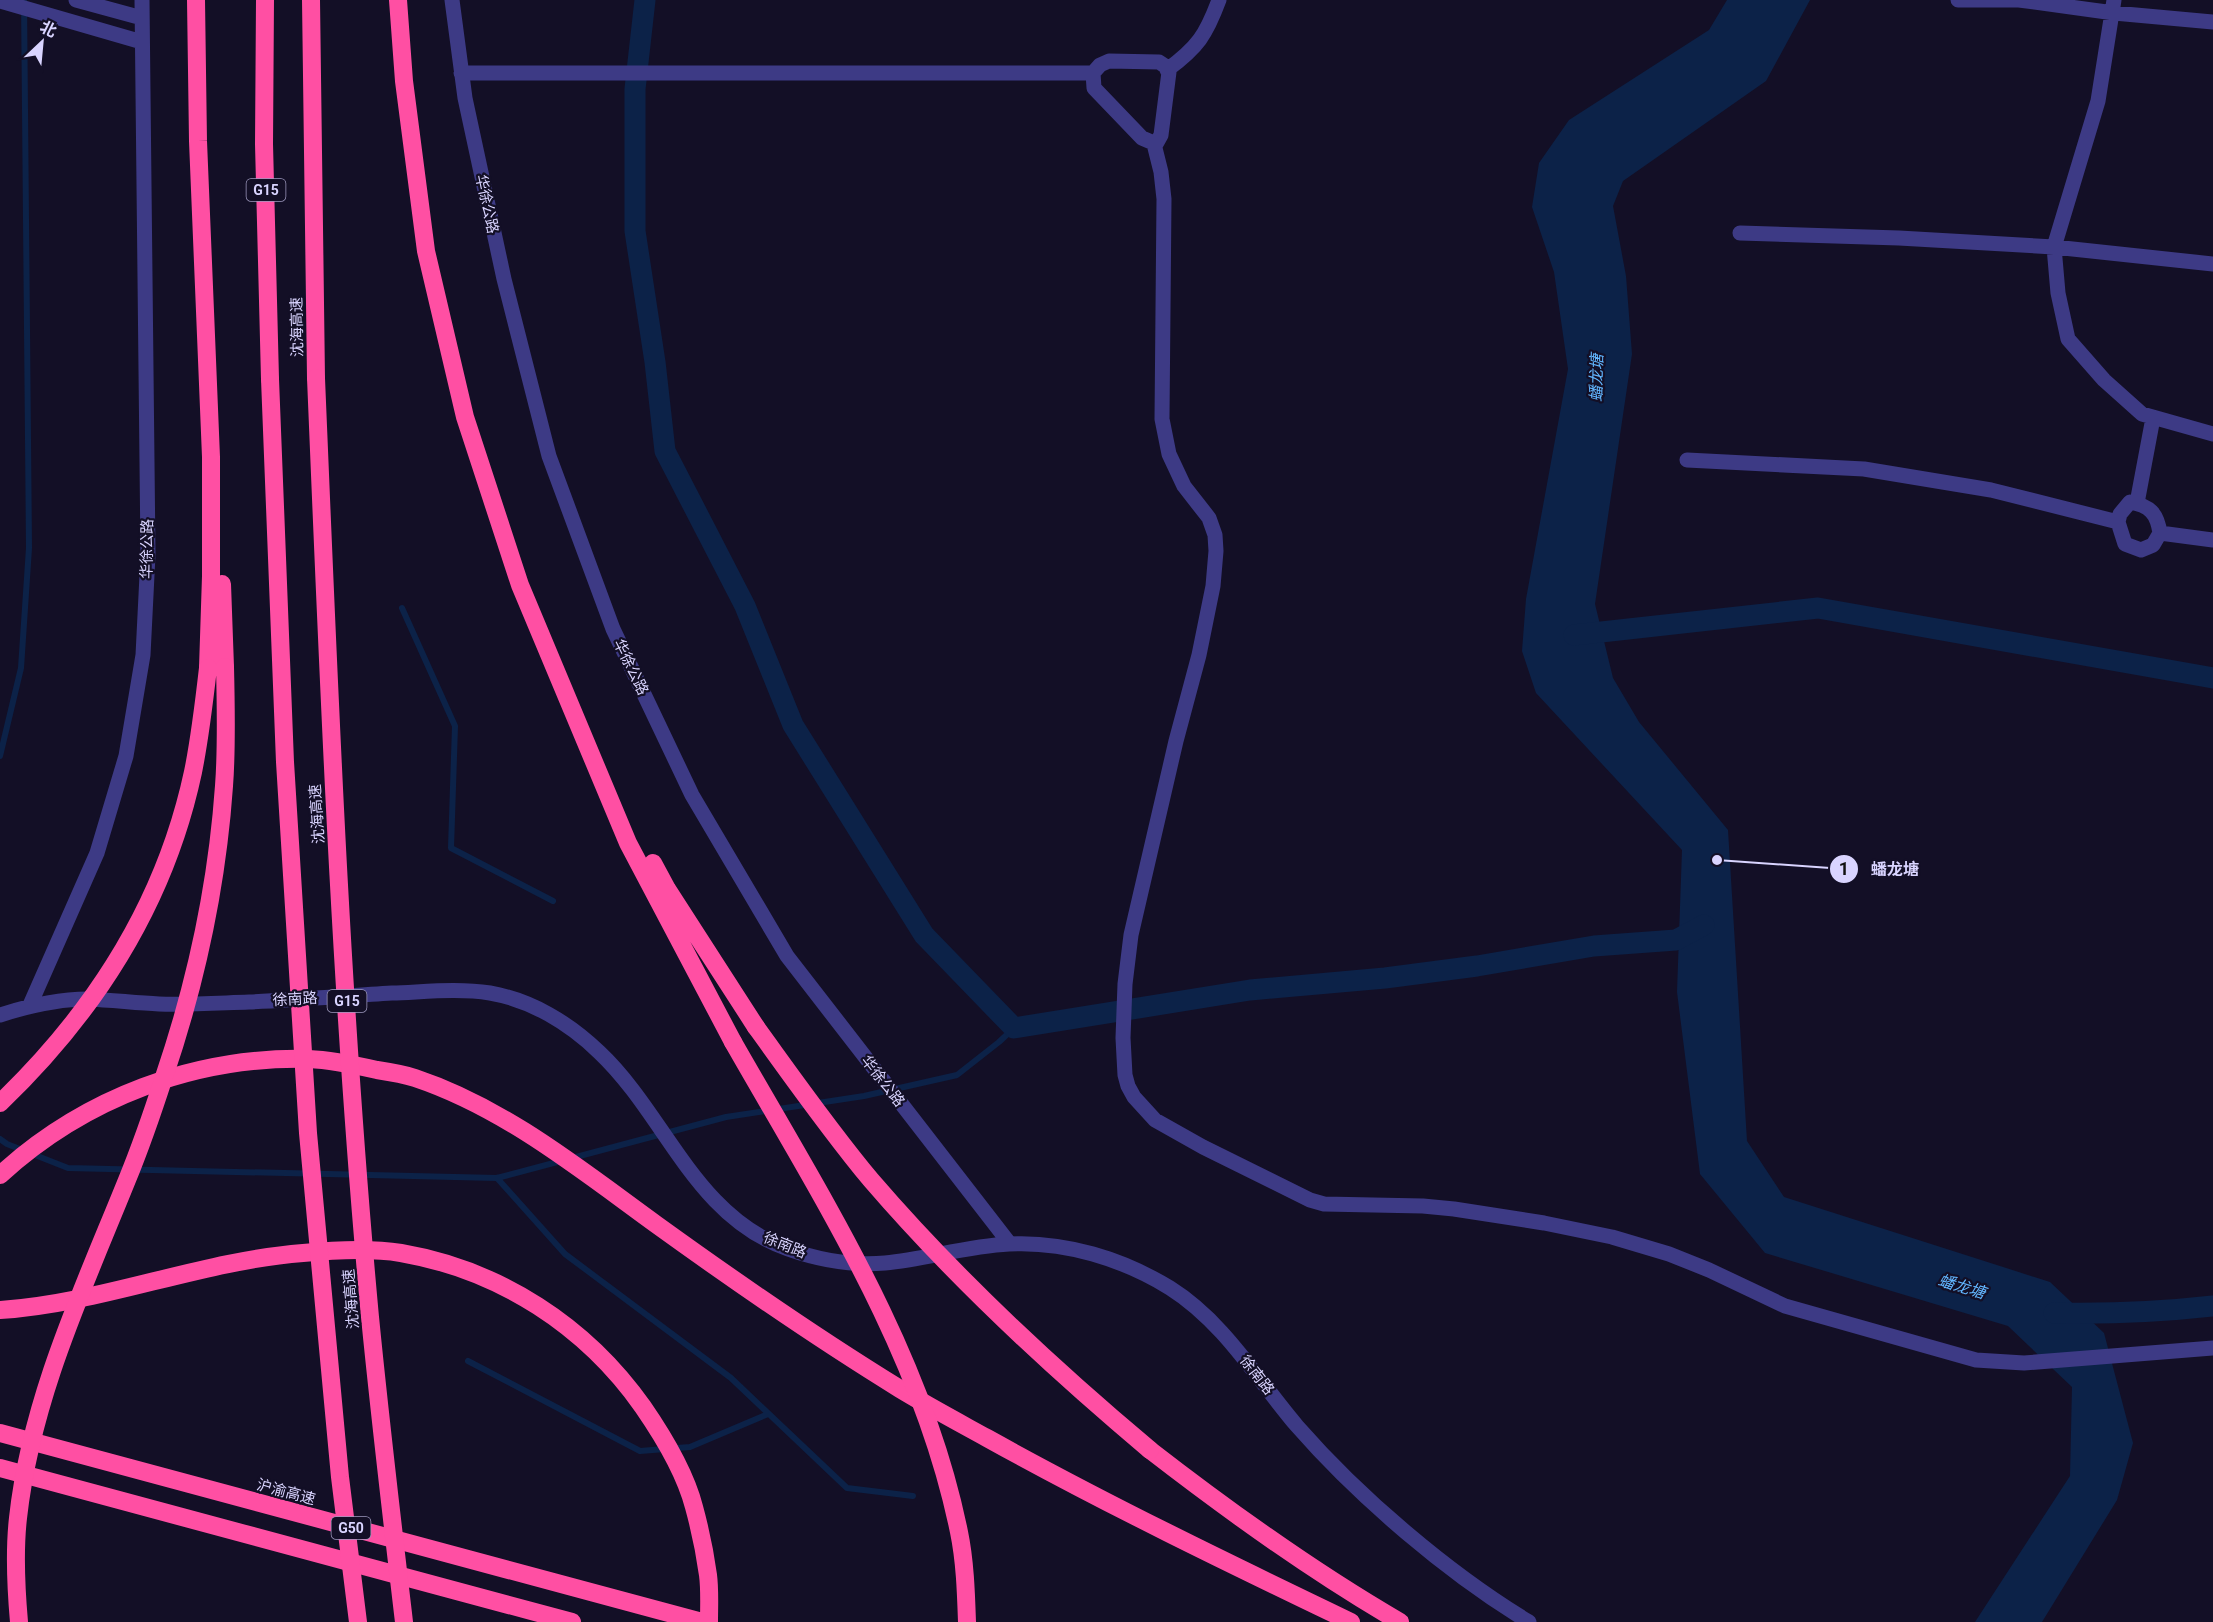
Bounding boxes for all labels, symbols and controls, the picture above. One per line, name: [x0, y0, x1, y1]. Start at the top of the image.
north arrow: [12, 12, 72, 72]
text: 北: [37, 17, 60, 41]
street label: 华徐公路: [472, 173, 502, 235]
road number: G15: [246, 179, 286, 201]
street label: 沈海高速: [287, 297, 307, 357]
water label: 蟠龙塘: [1587, 351, 1606, 402]
street label: 华徐公路: [137, 519, 157, 579]
street label: 华徐公路: [610, 636, 652, 698]
street label: 沈海高速: [306, 783, 328, 845]
callout: 蟠龙塘: [1829, 852, 1931, 886]
text: 1: [1839, 858, 1849, 879]
text: 蟠龙塘: [1871, 860, 1919, 879]
street label: 徐南路: [272, 989, 318, 1009]
road number: G15: [328, 990, 366, 1012]
street label: 华徐公路: [857, 1052, 909, 1110]
street label: 徐南路: [761, 1228, 809, 1262]
street label: 沈海高速: [339, 1268, 363, 1330]
water label: 蟠龙塘: [1936, 1270, 1990, 1303]
street label: 徐南路: [1236, 1352, 1278, 1398]
street label: 沪渝高速: [255, 1476, 317, 1508]
road number: G50: [332, 1517, 370, 1539]

